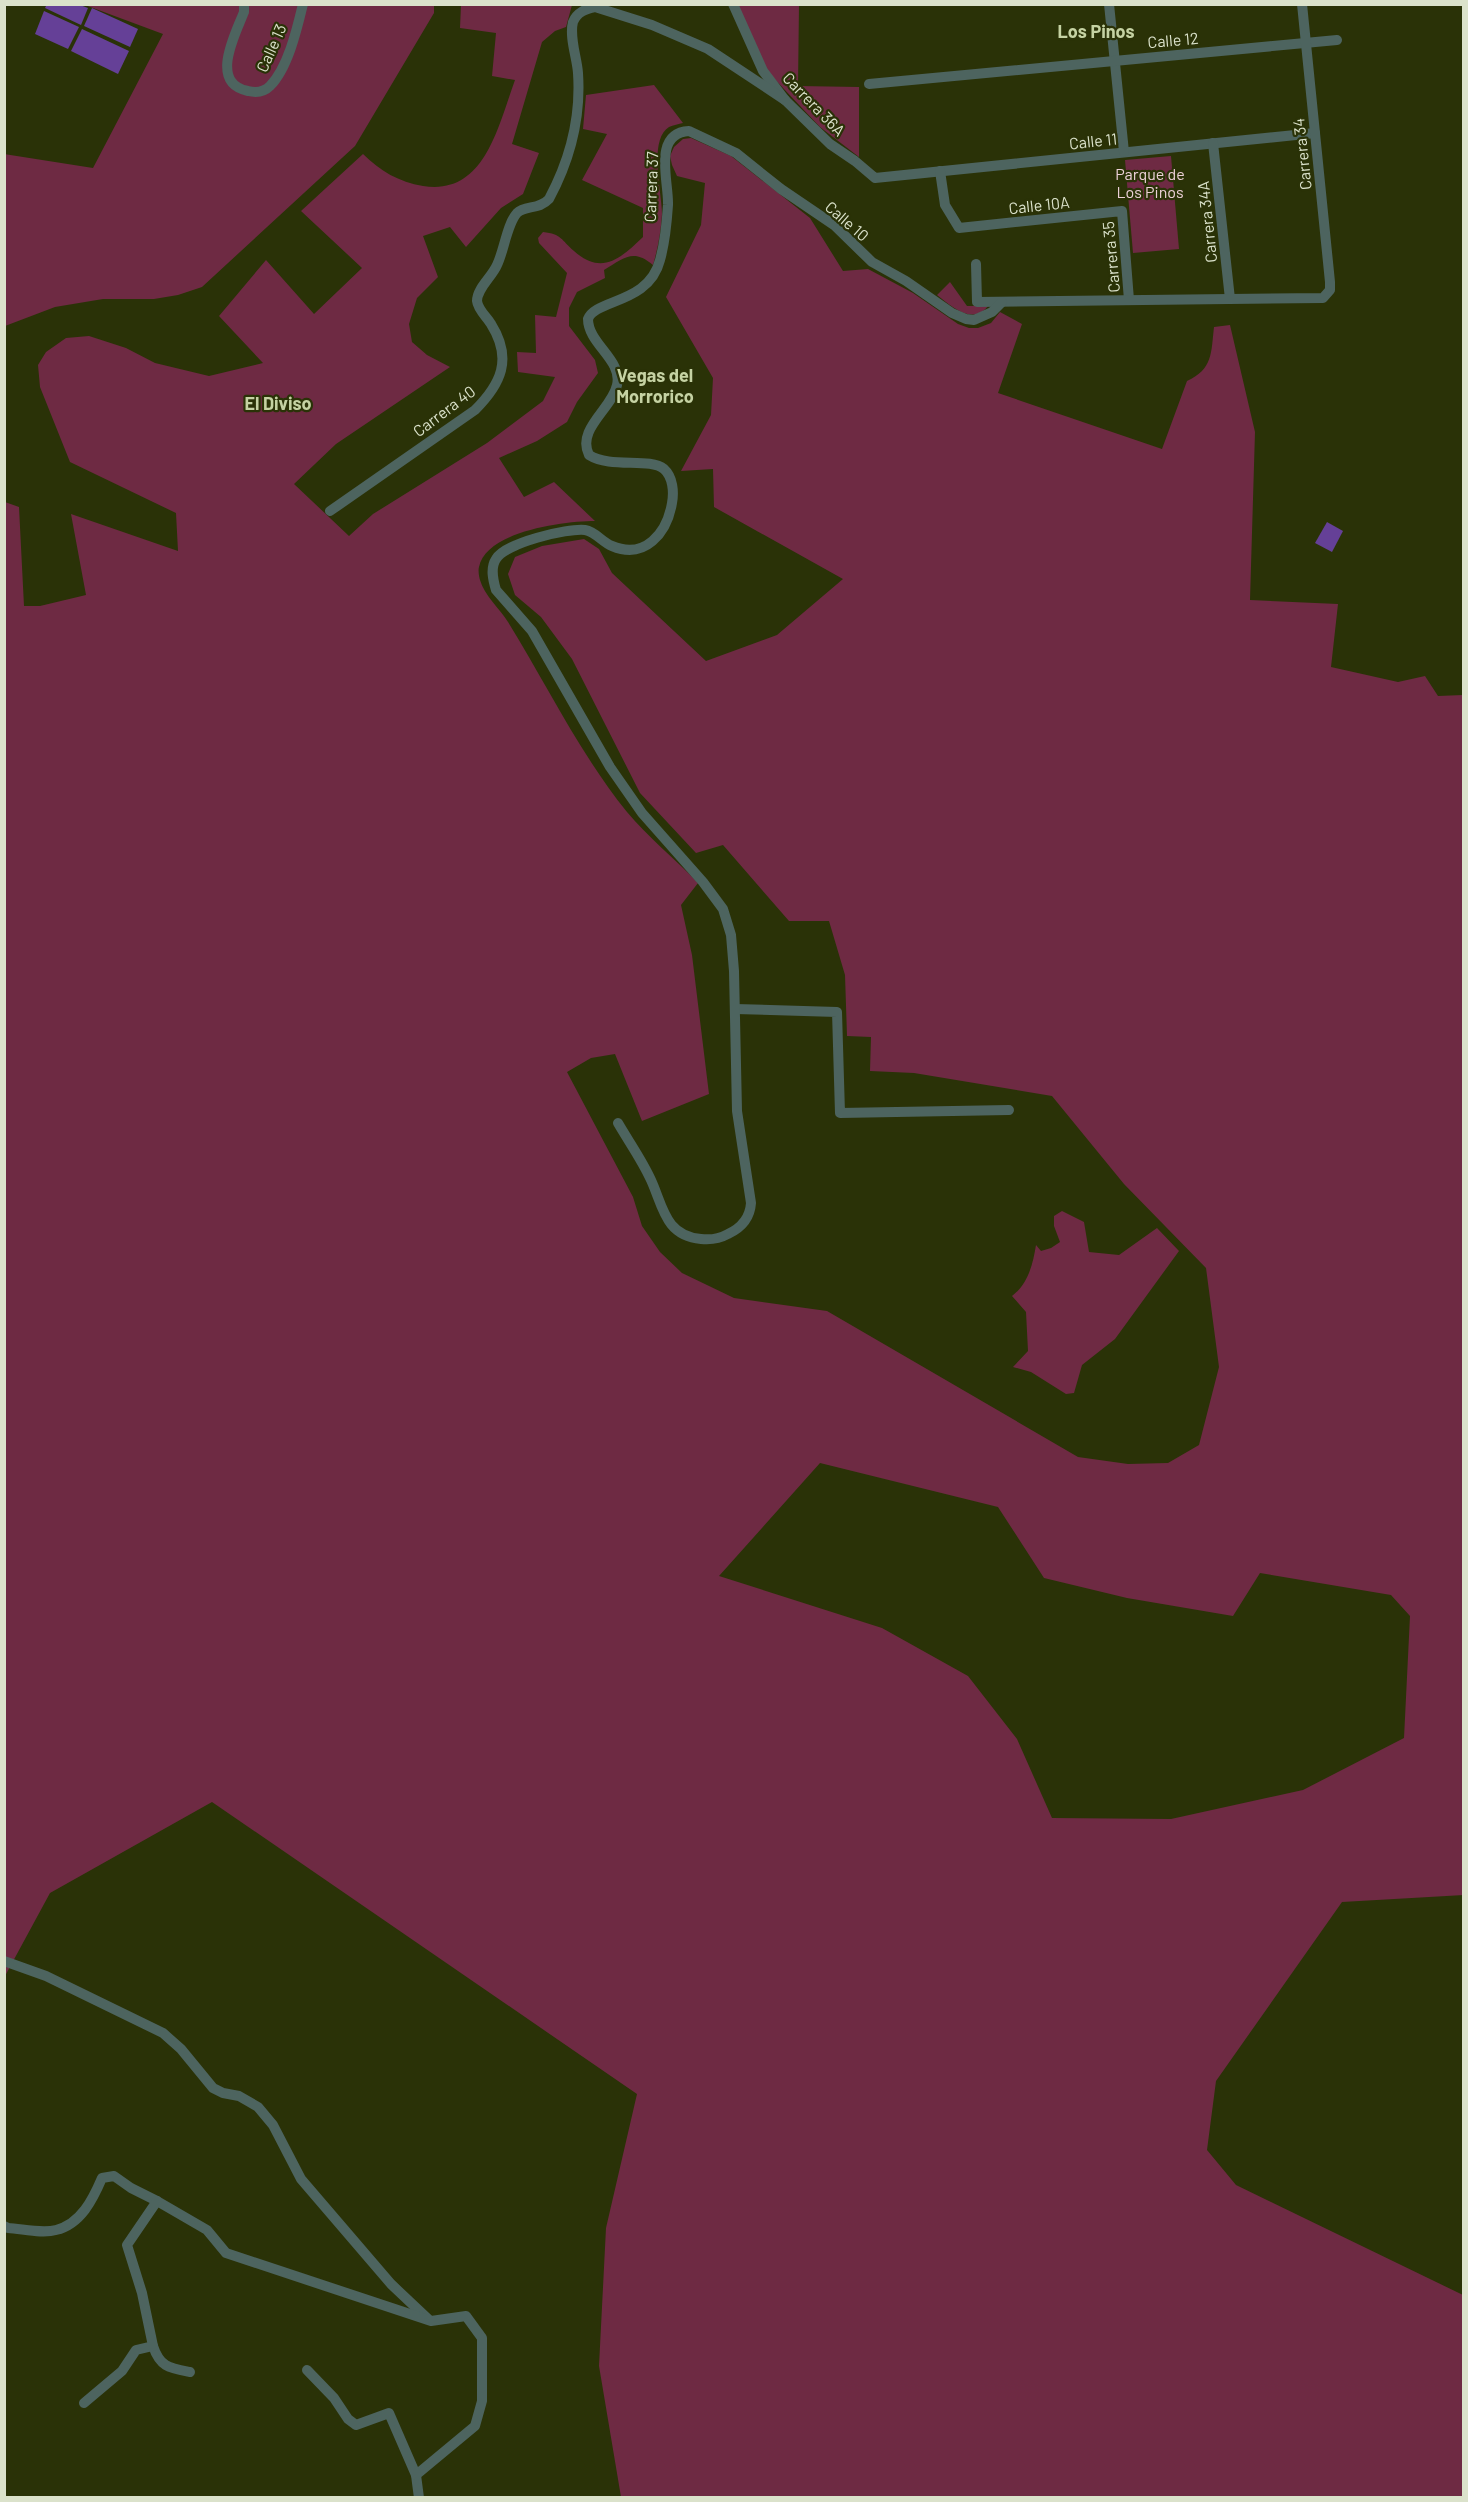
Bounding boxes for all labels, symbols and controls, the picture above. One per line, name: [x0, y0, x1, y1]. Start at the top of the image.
district label: Los Pinos: [1057, 20, 1135, 42]
street label: Calle 13: [252, 21, 290, 75]
street label: Calle 12: [1147, 28, 1199, 51]
street label: Carrera 36A: [779, 68, 850, 140]
street label: Carrera 34: [1288, 117, 1315, 191]
street label: Calle 11: [1068, 129, 1118, 152]
street label: Carrera 37: [640, 151, 661, 223]
park label: Parque de Los Pinos: [1115, 164, 1185, 201]
street label: Carrera 34A: [1193, 180, 1220, 264]
street label: Calle 10A: [1008, 192, 1071, 217]
street label: Calle 10: [822, 197, 873, 245]
street label: Carrera 35: [1098, 221, 1123, 293]
district label: Vegas del Morrorico: [616, 364, 694, 407]
street label: Carrera 40: [409, 381, 479, 440]
district label: El Diviso: [244, 392, 312, 414]

